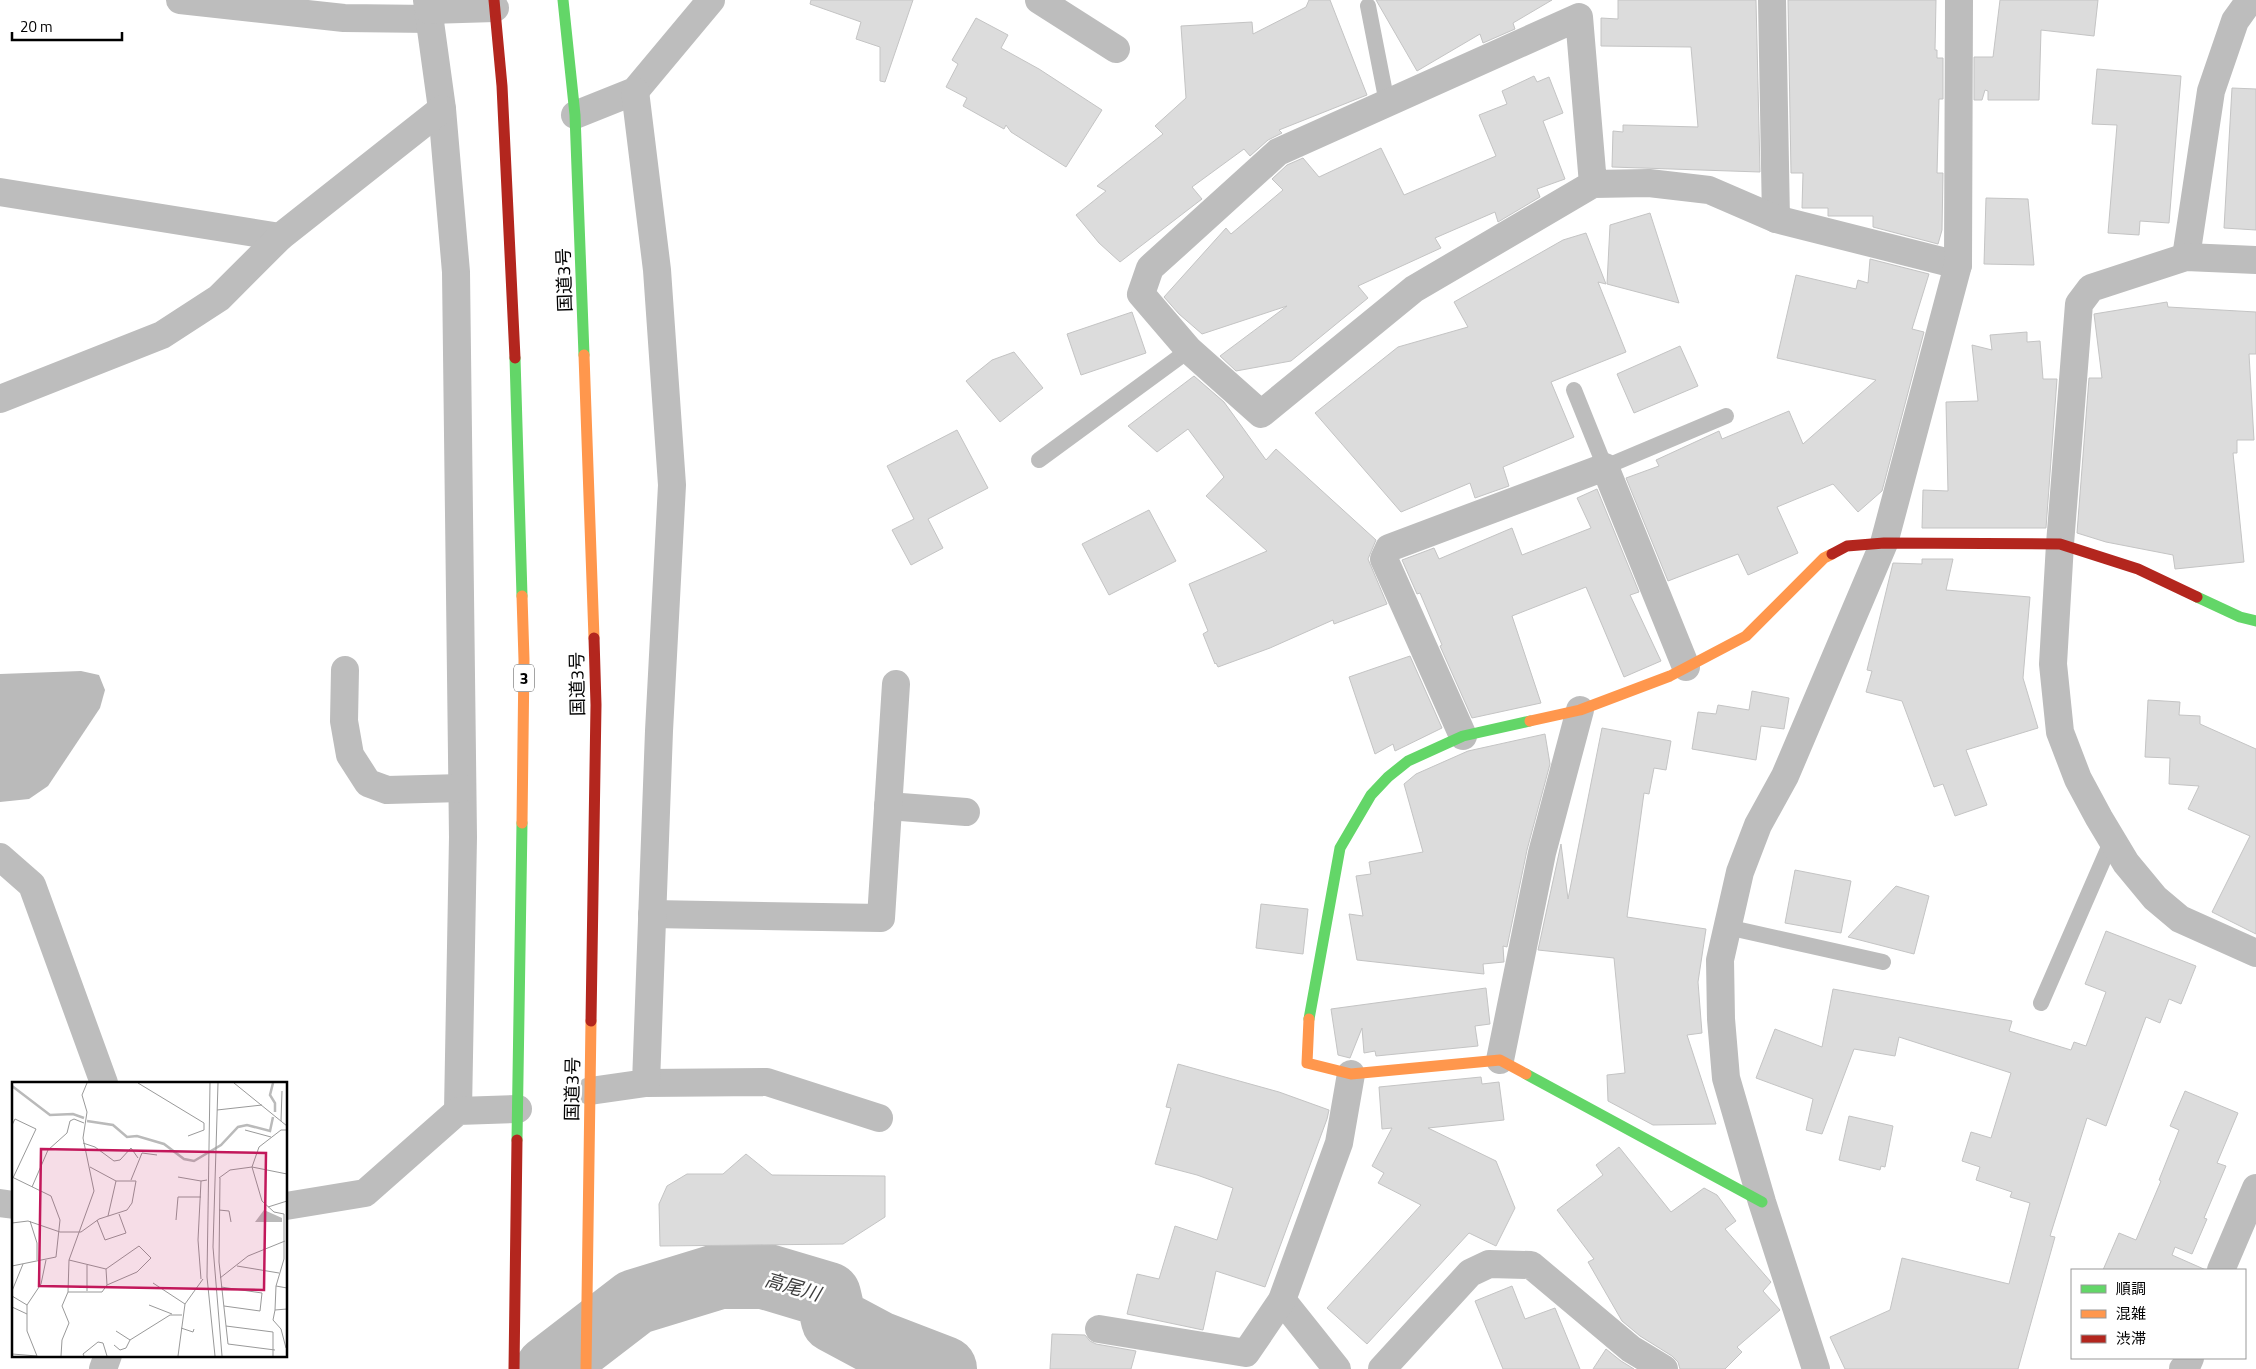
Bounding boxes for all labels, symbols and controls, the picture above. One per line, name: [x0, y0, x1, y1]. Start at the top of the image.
scale bar: [12, 10, 122, 42]
text: 20 m: [20, 15, 53, 38]
street label: 国道3号: [549, 248, 579, 312]
street label: 国道3号: [563, 652, 591, 716]
road number: 3: [514, 664, 534, 691]
street label: 国道3号: [558, 1057, 586, 1121]
inset map: [12, 1082, 288, 1356]
water label: 高尾川: [762, 1264, 826, 1308]
legend: [2071, 1269, 2246, 1359]
text: 順調: [2116, 1277, 2146, 1300]
text: 混雑: [2116, 1302, 2146, 1325]
text: 渋滞: [2116, 1327, 2146, 1350]

